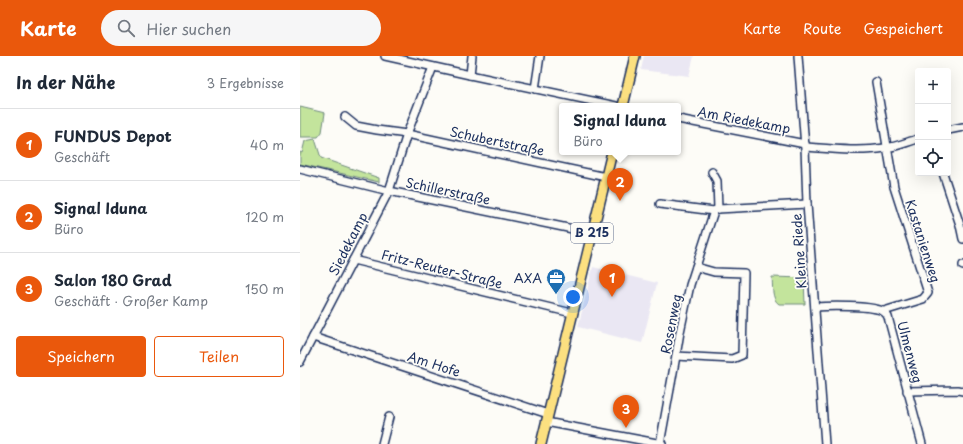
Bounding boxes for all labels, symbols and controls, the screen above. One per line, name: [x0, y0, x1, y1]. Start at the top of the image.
search box: [101, 10, 381, 46]
text: Karte: [20, 14, 77, 42]
icon: search: [115, 17, 137, 39]
text: Hier suchen: [147, 17, 231, 40]
text: Karte: [743, 18, 781, 39]
text: Route: [803, 18, 841, 39]
text: Gespeichert: [863, 18, 943, 39]
map controls: [915, 68, 951, 176]
button: +: [915, 68, 951, 104]
text: In der Nähe: [16, 69, 115, 95]
text: 3 Ergebnisse: [207, 73, 284, 92]
street label: Am Riedekamp: [696, 101, 792, 138]
popup: [559, 103, 681, 155]
button: −: [915, 104, 951, 140]
text: Signal Iduna: [573, 108, 667, 131]
street label: Schubertstraße: [448, 121, 546, 160]
text: FUNDUS Depot: [54, 124, 172, 147]
text: Büro: [573, 131, 603, 150]
text: 1: [26, 135, 32, 154]
text: 40 m: [250, 135, 284, 154]
button: locate: [915, 140, 951, 176]
text: Geschäft: [54, 147, 110, 166]
pin: 2: [607, 168, 633, 201]
street label: Schillerstraße: [404, 172, 492, 209]
text: Signal Iduna: [54, 196, 147, 219]
street label: Kastanienweg: [901, 197, 946, 285]
text: 2: [24, 207, 34, 226]
text: 120 m: [245, 207, 284, 226]
street label: Siedekamp: [324, 209, 372, 279]
street label: Kleine Riede: [786, 213, 811, 289]
text: Büro: [54, 219, 83, 238]
road number: B 215: [571, 223, 613, 243]
street label: Fritz-Reuter-Straße: [380, 244, 505, 293]
pin: 1: [599, 264, 625, 297]
office icon: AXA: [545, 267, 567, 295]
text: Salon 180 Grad: [54, 268, 172, 291]
place label: AXA: [514, 268, 542, 287]
text: 3: [25, 279, 33, 298]
text: 150 m: [245, 279, 284, 298]
your location: [563, 287, 583, 307]
text: Geschäft · Großer Kamp: [54, 291, 208, 310]
street label: Rosenweg: [655, 292, 686, 355]
street label: Ulmenweg: [893, 319, 928, 385]
button: Speichern: [16, 336, 146, 377]
button: Teilen: [154, 336, 284, 377]
street label: Am Hofe: [405, 346, 463, 381]
pin: 3: [613, 395, 639, 428]

